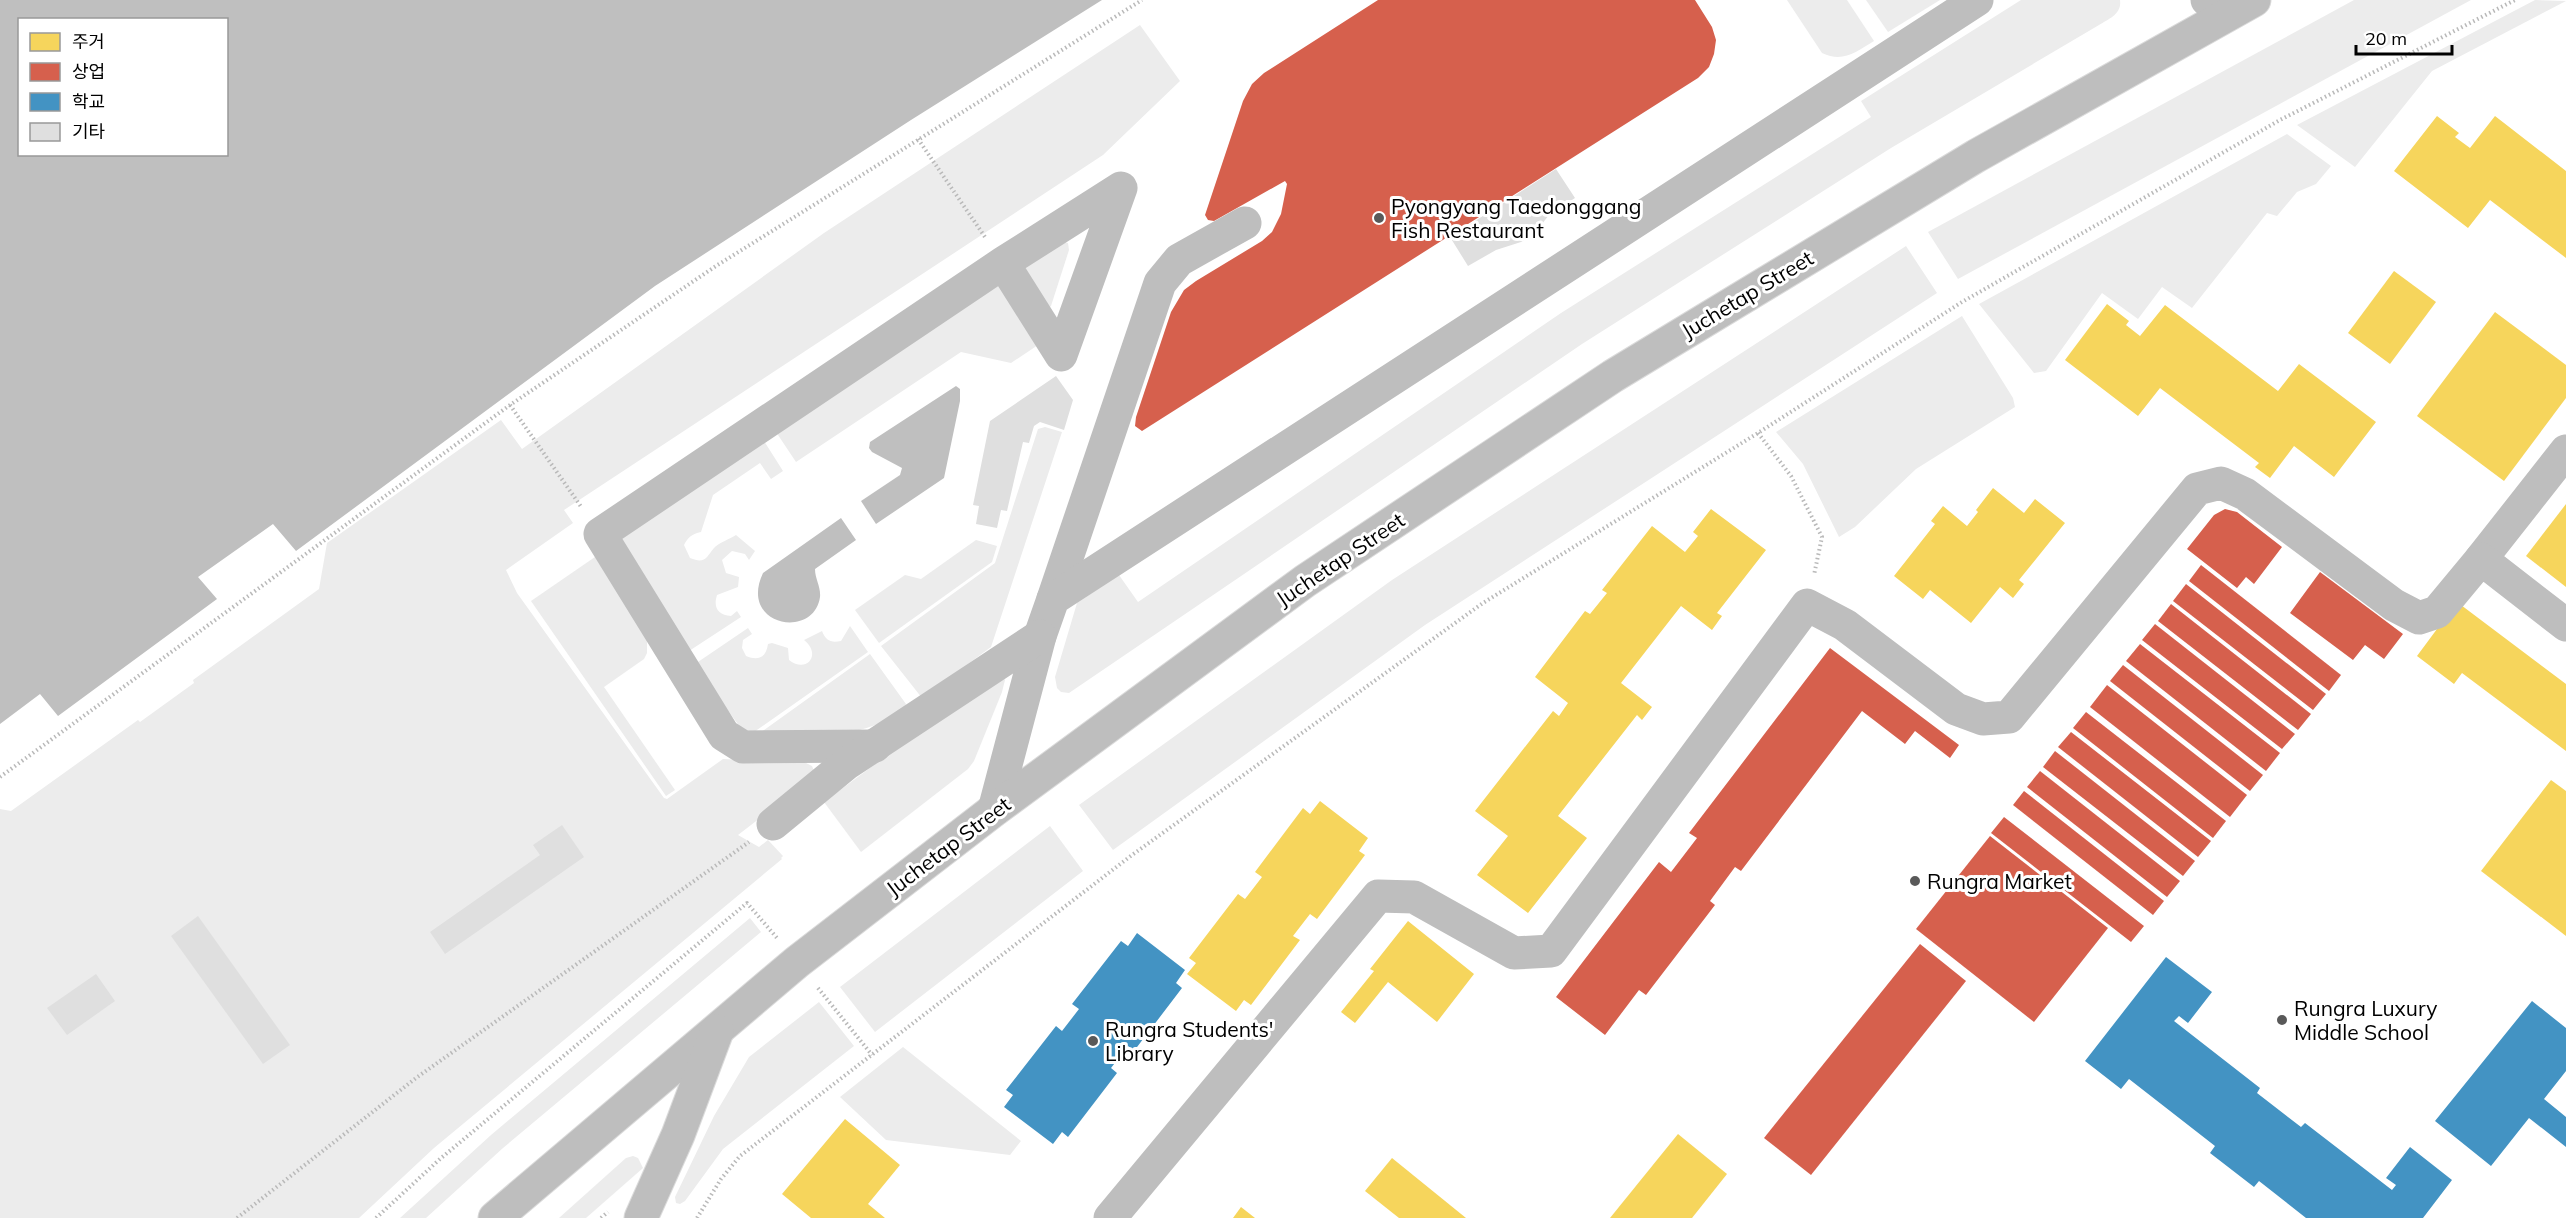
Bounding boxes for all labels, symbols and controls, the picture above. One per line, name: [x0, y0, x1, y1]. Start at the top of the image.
legend: [18, 18, 228, 156]
scale bar: [2356, 18, 2452, 56]
text: 20 m: [2365, 27, 2407, 50]
text: 주거: [72, 30, 105, 53]
text: 상업: [72, 60, 105, 83]
text: 학교: [72, 90, 105, 113]
text: 기타: [72, 120, 106, 143]
place label: Pyongyang Taedonggang Fish Restaurant: [1391, 193, 1642, 243]
marker: Pyongyang Taedonggang Fish Restaurant: [1372, 211, 1386, 225]
street label: Juchetap Street: [1676, 244, 1818, 344]
street label: Juchetap Street: [1271, 506, 1409, 612]
street label: Juchetap Street: [881, 791, 1015, 901]
place label: Rungra Market: [1927, 868, 2072, 894]
marker: Rungra Market: [1908, 874, 1922, 888]
place label: Rungra Luxury Middle School: [2294, 995, 2437, 1045]
marker: Rungra Luxury Middle School: [2275, 1013, 2289, 1027]
place label: Rungra Students' Library: [1105, 1016, 1273, 1066]
marker: Rungra Students' Library: [1086, 1034, 1100, 1048]

